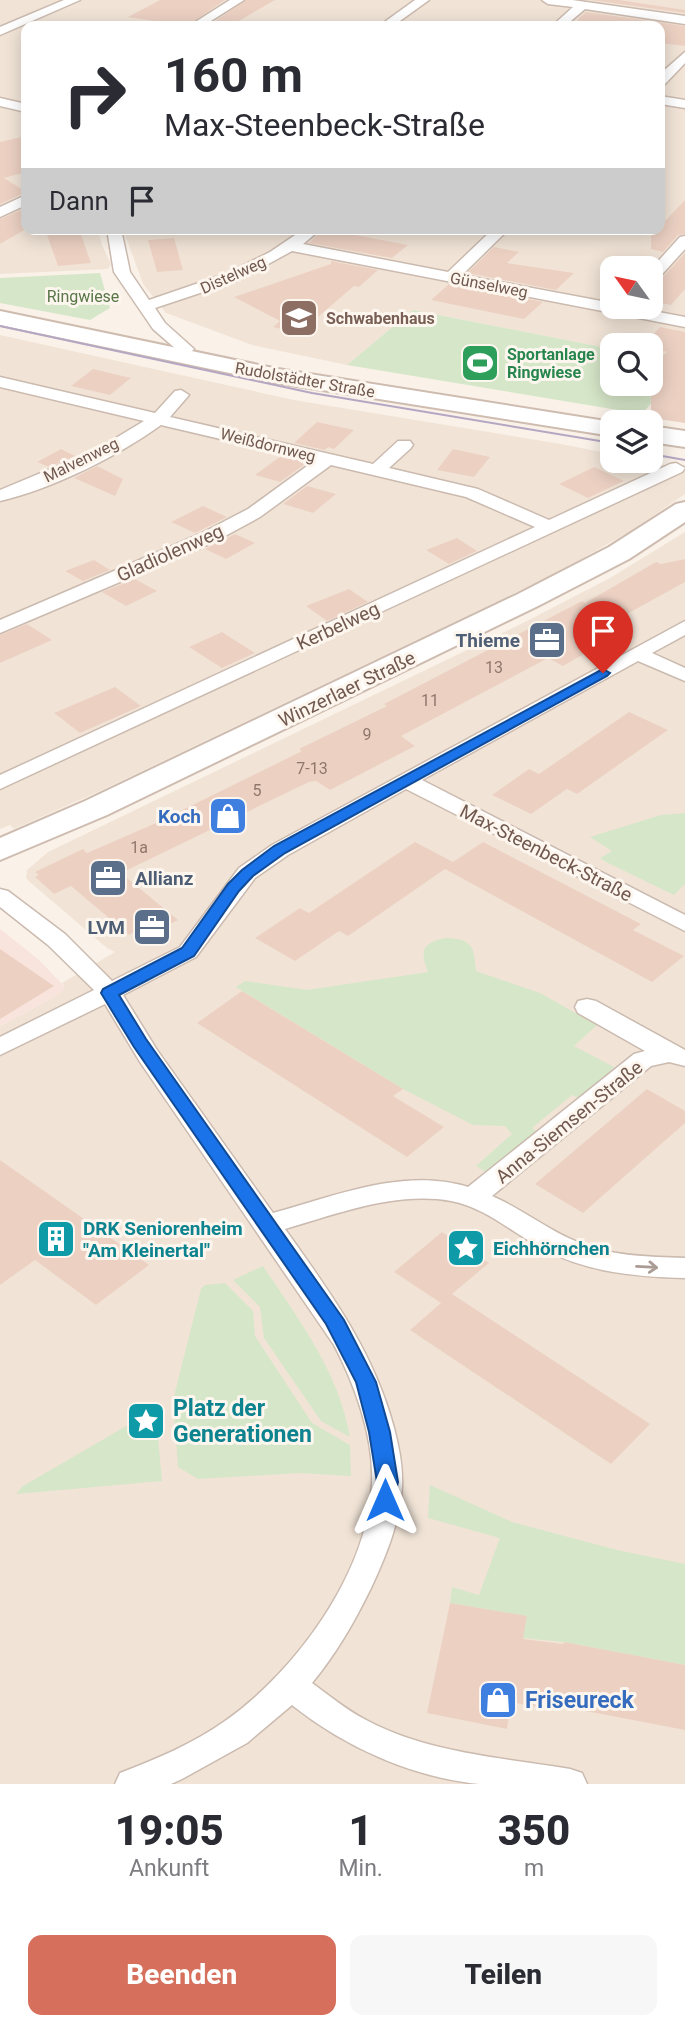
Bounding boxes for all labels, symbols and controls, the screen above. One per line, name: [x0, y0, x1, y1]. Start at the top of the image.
text: 160 m: [164, 47, 303, 104]
icon: right: [49, 49, 140, 140]
text: Max-Steenbeck-Straße: [164, 106, 485, 144]
icon: arrive: [123, 182, 161, 220]
text: Dann: [49, 186, 109, 216]
street label: Distelweg: [197, 252, 269, 298]
north arrow: [600, 256, 663, 318]
map controls: [600, 256, 663, 473]
street label: Günselweg: [449, 268, 529, 302]
park label: Ringwiese: [47, 287, 119, 306]
school or university icon: Schwabenhaus: [278, 297, 320, 339]
place label: Schwabenhaus: [326, 309, 435, 328]
button: search: [600, 333, 663, 396]
sports icon: Sportanlage Ringwiese: [459, 342, 501, 384]
place label: Sportanlage Ringwiese: [507, 345, 595, 382]
street label: Rudolstädter Straße: [234, 358, 376, 402]
button: layers: [600, 410, 663, 473]
street label: Weißdornweg: [218, 424, 318, 466]
street label: Malvenweg: [40, 434, 122, 486]
street label: Gladiolenweg: [113, 519, 227, 587]
street label: Kerbelweg: [293, 597, 383, 655]
pin: [573, 601, 633, 673]
icon: arrive: [584, 612, 622, 650]
office icon: Thieme: [526, 619, 568, 661]
place label: Thieme: [456, 629, 520, 652]
street label: Winzerlaer Straße: [275, 646, 419, 732]
house number: 13: [485, 658, 503, 677]
house number: 11: [421, 691, 439, 710]
house number: 9: [363, 725, 372, 744]
house number: 7-13: [296, 759, 328, 778]
house number: 5: [253, 781, 262, 800]
shop icon: Koch: [207, 795, 249, 837]
street label: Max-Steenbeck-Straße: [456, 799, 636, 907]
place label: Koch: [158, 805, 201, 828]
house number: 1a: [130, 838, 148, 857]
office icon: Allianz: [87, 857, 129, 899]
place label: Allianz: [135, 867, 194, 890]
office icon: LVM: [131, 906, 173, 948]
place label: LVM: [87, 916, 125, 939]
street label: Anna-Siemsen-Straße: [491, 1056, 647, 1188]
place label: DRK Seniorenheim "Am Kleinertal": [83, 1217, 243, 1262]
building icon: DRK Seniorenheim "Am Kleinertal": [35, 1218, 77, 1260]
place icon: Eichhörnchen: [445, 1227, 487, 1269]
place label: Eichhörnchen: [493, 1237, 610, 1260]
one-way arrow: [635, 1260, 658, 1273]
place label: Platz der Generationen: [173, 1395, 312, 1448]
place icon: Platz der Generationen: [125, 1400, 167, 1442]
position arrow: [348, 1463, 422, 1537]
shop icon: Friseureck: [477, 1679, 519, 1721]
place label: Friseureck: [525, 1687, 635, 1714]
text: 19:05: [115, 1806, 224, 1855]
text: 1: [349, 1806, 373, 1855]
text: 350: [498, 1806, 570, 1855]
text: Ankunft: [129, 1855, 209, 1882]
text: Min.: [338, 1855, 383, 1882]
text: m: [524, 1855, 544, 1882]
button: Beenden: [28, 1935, 336, 2015]
button: Teilen: [350, 1935, 657, 2015]

